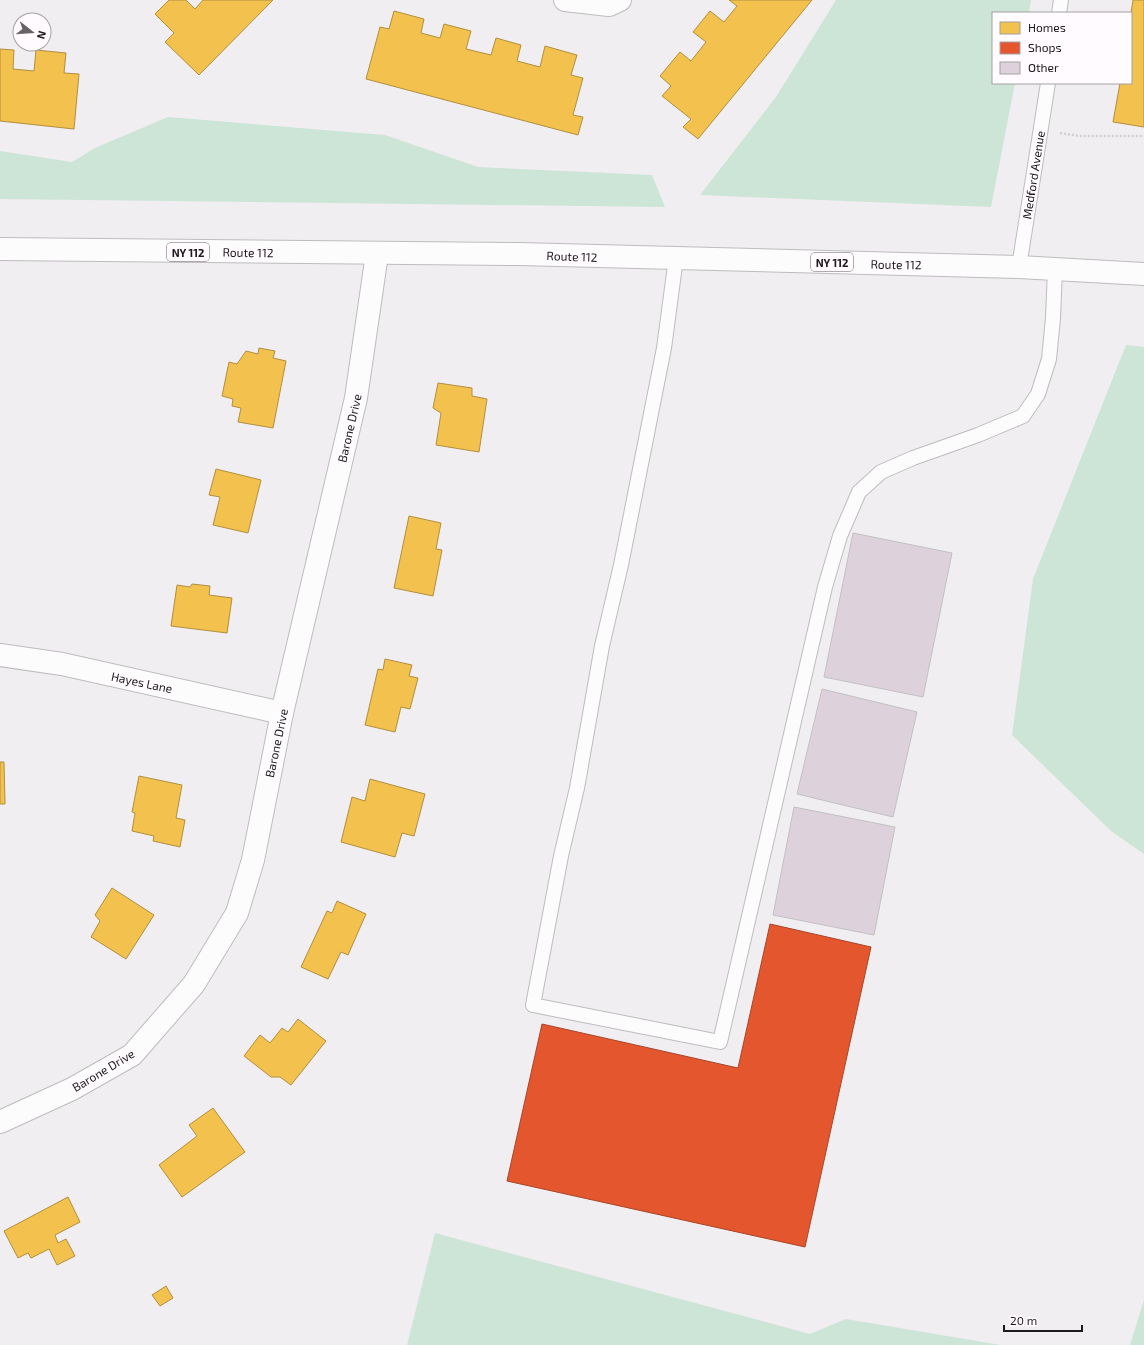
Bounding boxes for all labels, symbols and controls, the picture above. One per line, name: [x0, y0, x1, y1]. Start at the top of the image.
north arrow: [12, 12, 52, 52]
legend: [992, 12, 1132, 84]
text: Homes: [1028, 20, 1066, 34]
text: N: [35, 29, 49, 41]
text: Shops: [1028, 40, 1062, 54]
text: Other: [1028, 60, 1059, 74]
street label: Medford Avenue: [1019, 130, 1047, 220]
road number: NY 112: [167, 243, 209, 261]
street label: Route 112: [222, 245, 274, 259]
street label: Route 112: [546, 248, 598, 264]
road number: NY 112: [811, 253, 853, 271]
street label: Route 112: [870, 257, 922, 271]
street label: Barone Drive: [334, 392, 364, 464]
street label: Hayes Lane: [110, 669, 174, 695]
street label: Barone Drive: [262, 707, 290, 779]
street label: Barone Drive: [69, 1046, 137, 1094]
scale bar: [1004, 1307, 1082, 1333]
text: 20 m: [1010, 1313, 1037, 1327]

